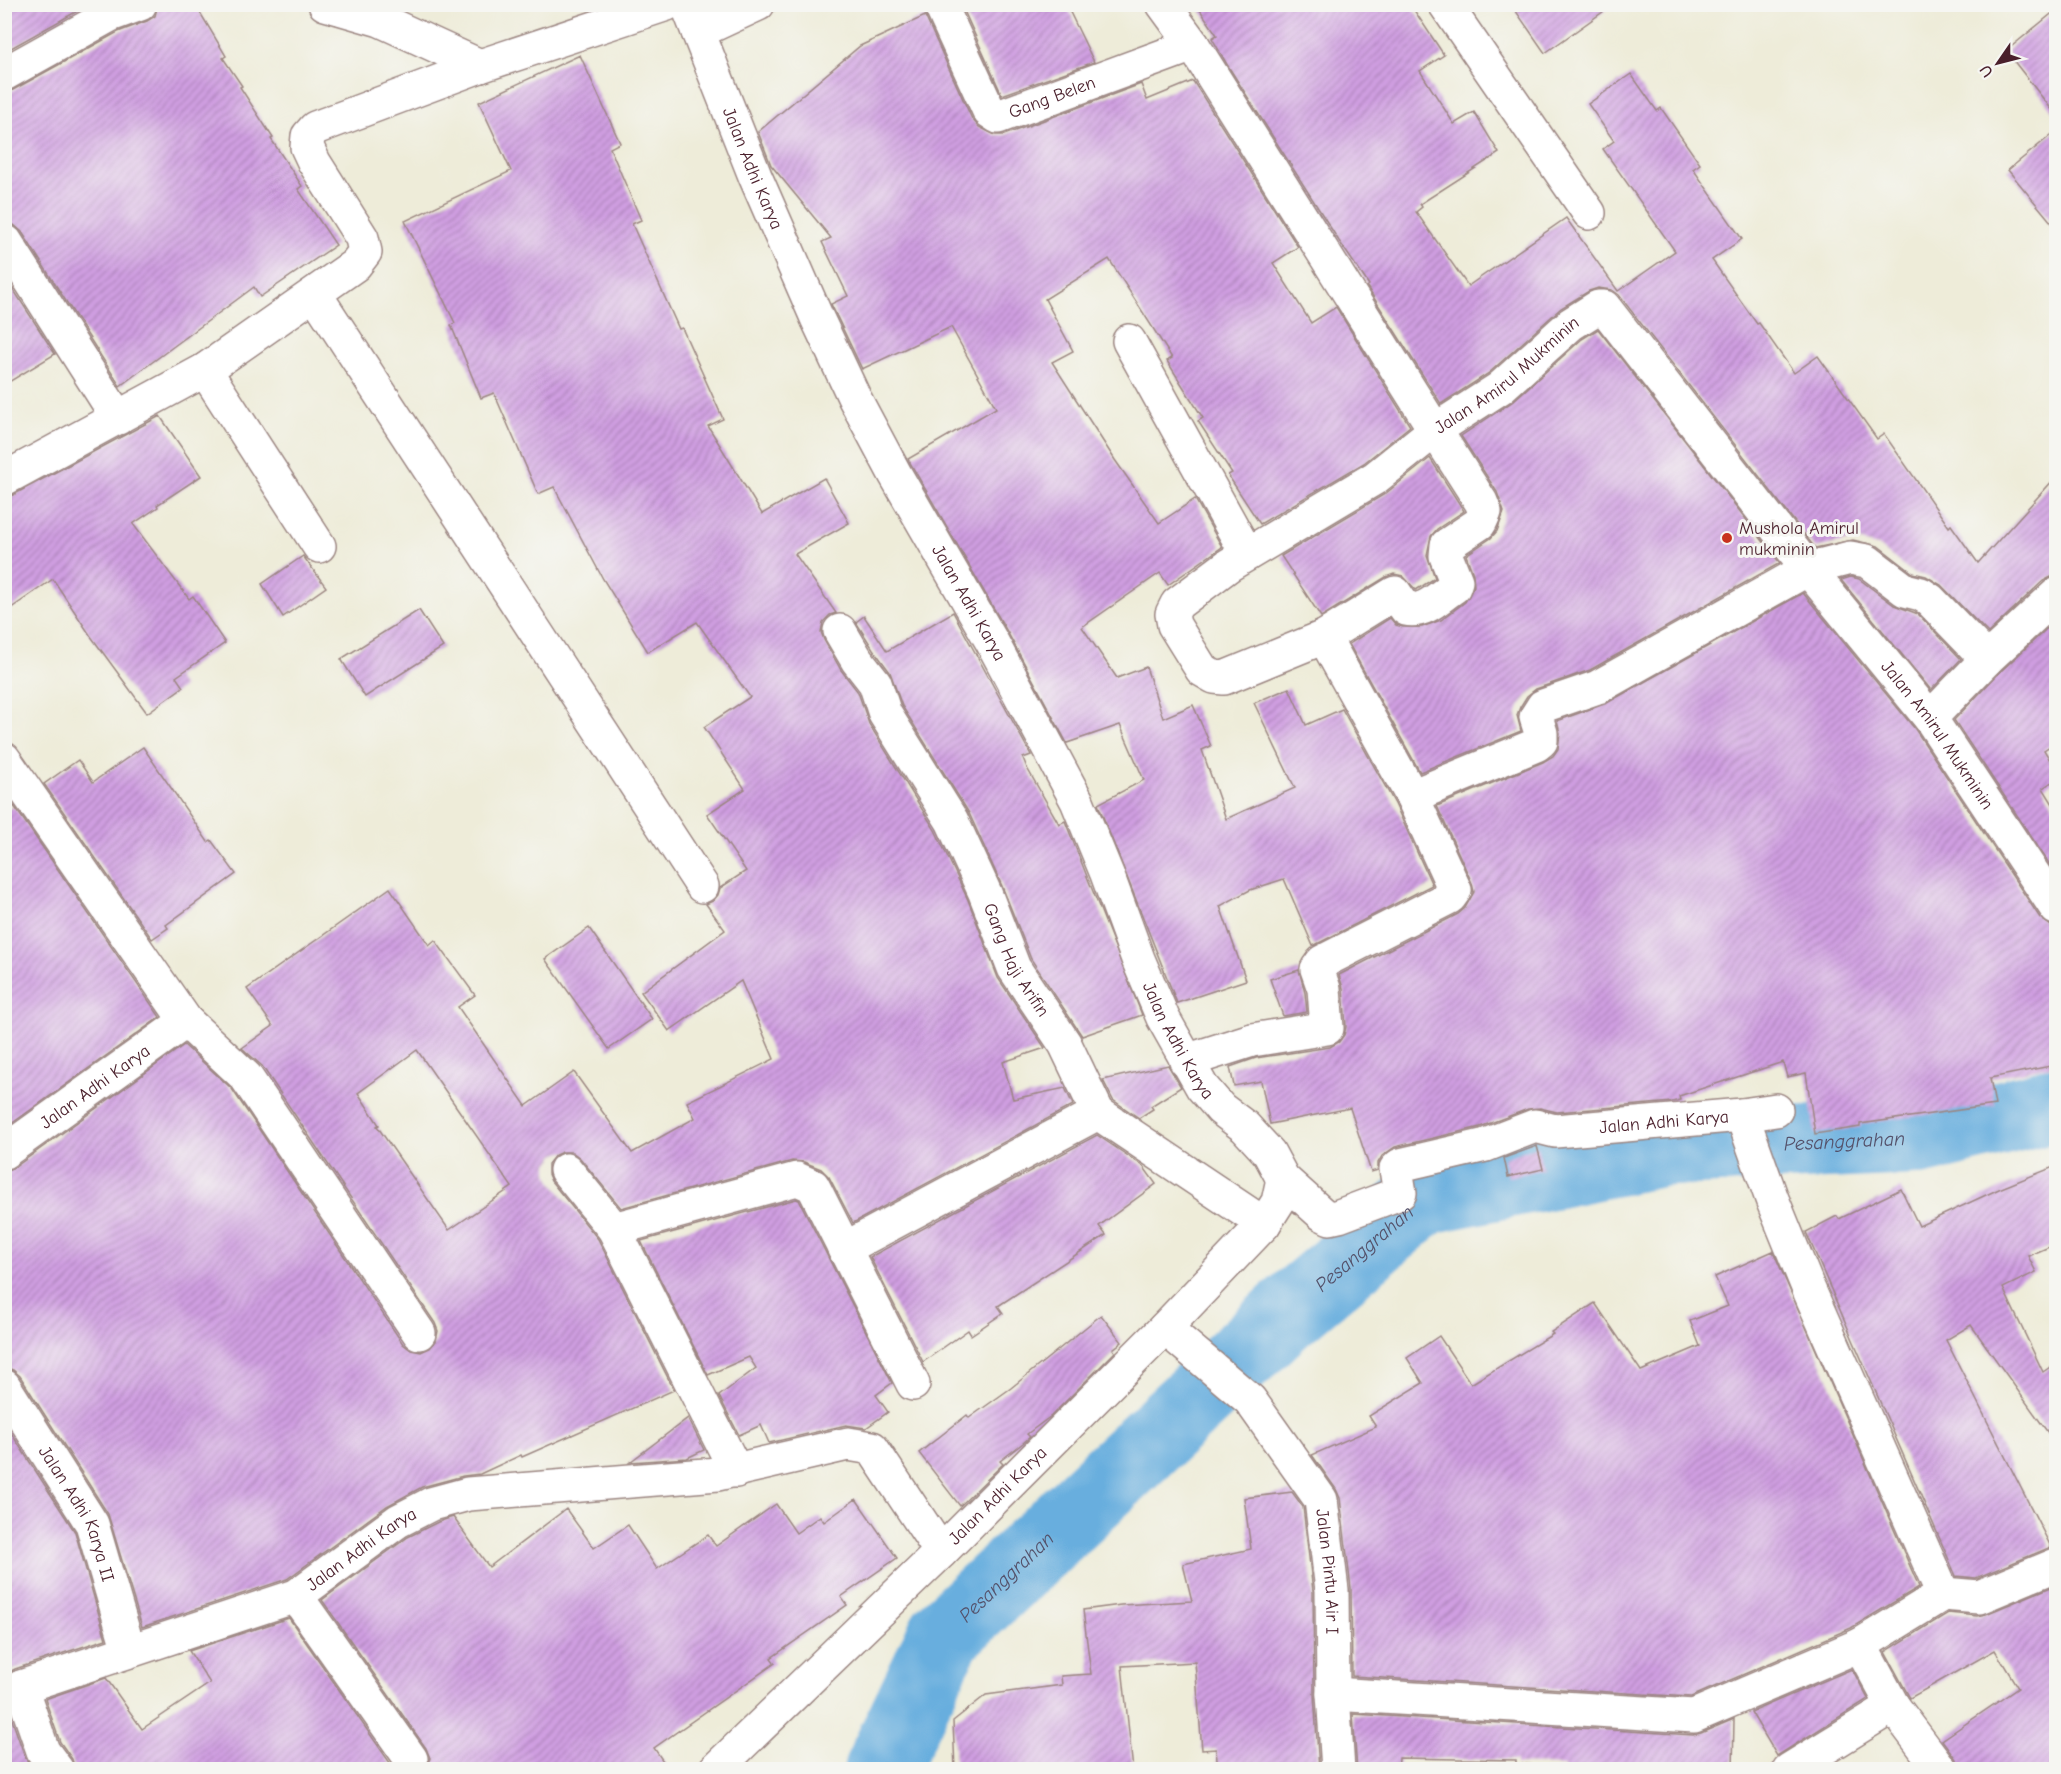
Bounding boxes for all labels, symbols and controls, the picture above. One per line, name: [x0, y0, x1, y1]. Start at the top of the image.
north arrow: [1968, 33, 2028, 93]
text: U: [1976, 61, 1997, 81]
street label: Gang Belen: [1006, 71, 1098, 123]
street label: Jalan Adhi Karya: [718, 104, 787, 233]
street label: Jalan Amirul Mukminin: [1431, 311, 1583, 438]
place label: Mushola Amirul mukminin: [1739, 518, 1859, 560]
marker: Mushola Amirul mukminin: [1720, 531, 1734, 545]
street label: Jalan Adhi Karya: [928, 541, 1011, 664]
street label: Jalan Amirul Mukminin: [1877, 656, 1998, 813]
street label: Gang Haji Arifin: [979, 900, 1054, 1021]
street label: Jalan Adhi Karya: [1138, 979, 1218, 1103]
street label: Jalan Adhi Karya: [36, 1040, 154, 1133]
street label: Jalan Adhi Karya: [1598, 1106, 1730, 1138]
water label: Pesanggrahan: [1783, 1126, 1906, 1155]
water label: Pesanggrahan: [1310, 1200, 1418, 1296]
street label: Jalan Adhi Karya II: [34, 1442, 119, 1584]
street label: Jalan Adhi Karya: [944, 1442, 1051, 1549]
street label: Jalan Adhi Karya: [302, 1503, 420, 1595]
street label: Jalan Pintu Air I: [1312, 1508, 1343, 1634]
water label: Pesanggrahan: [954, 1527, 1058, 1627]

